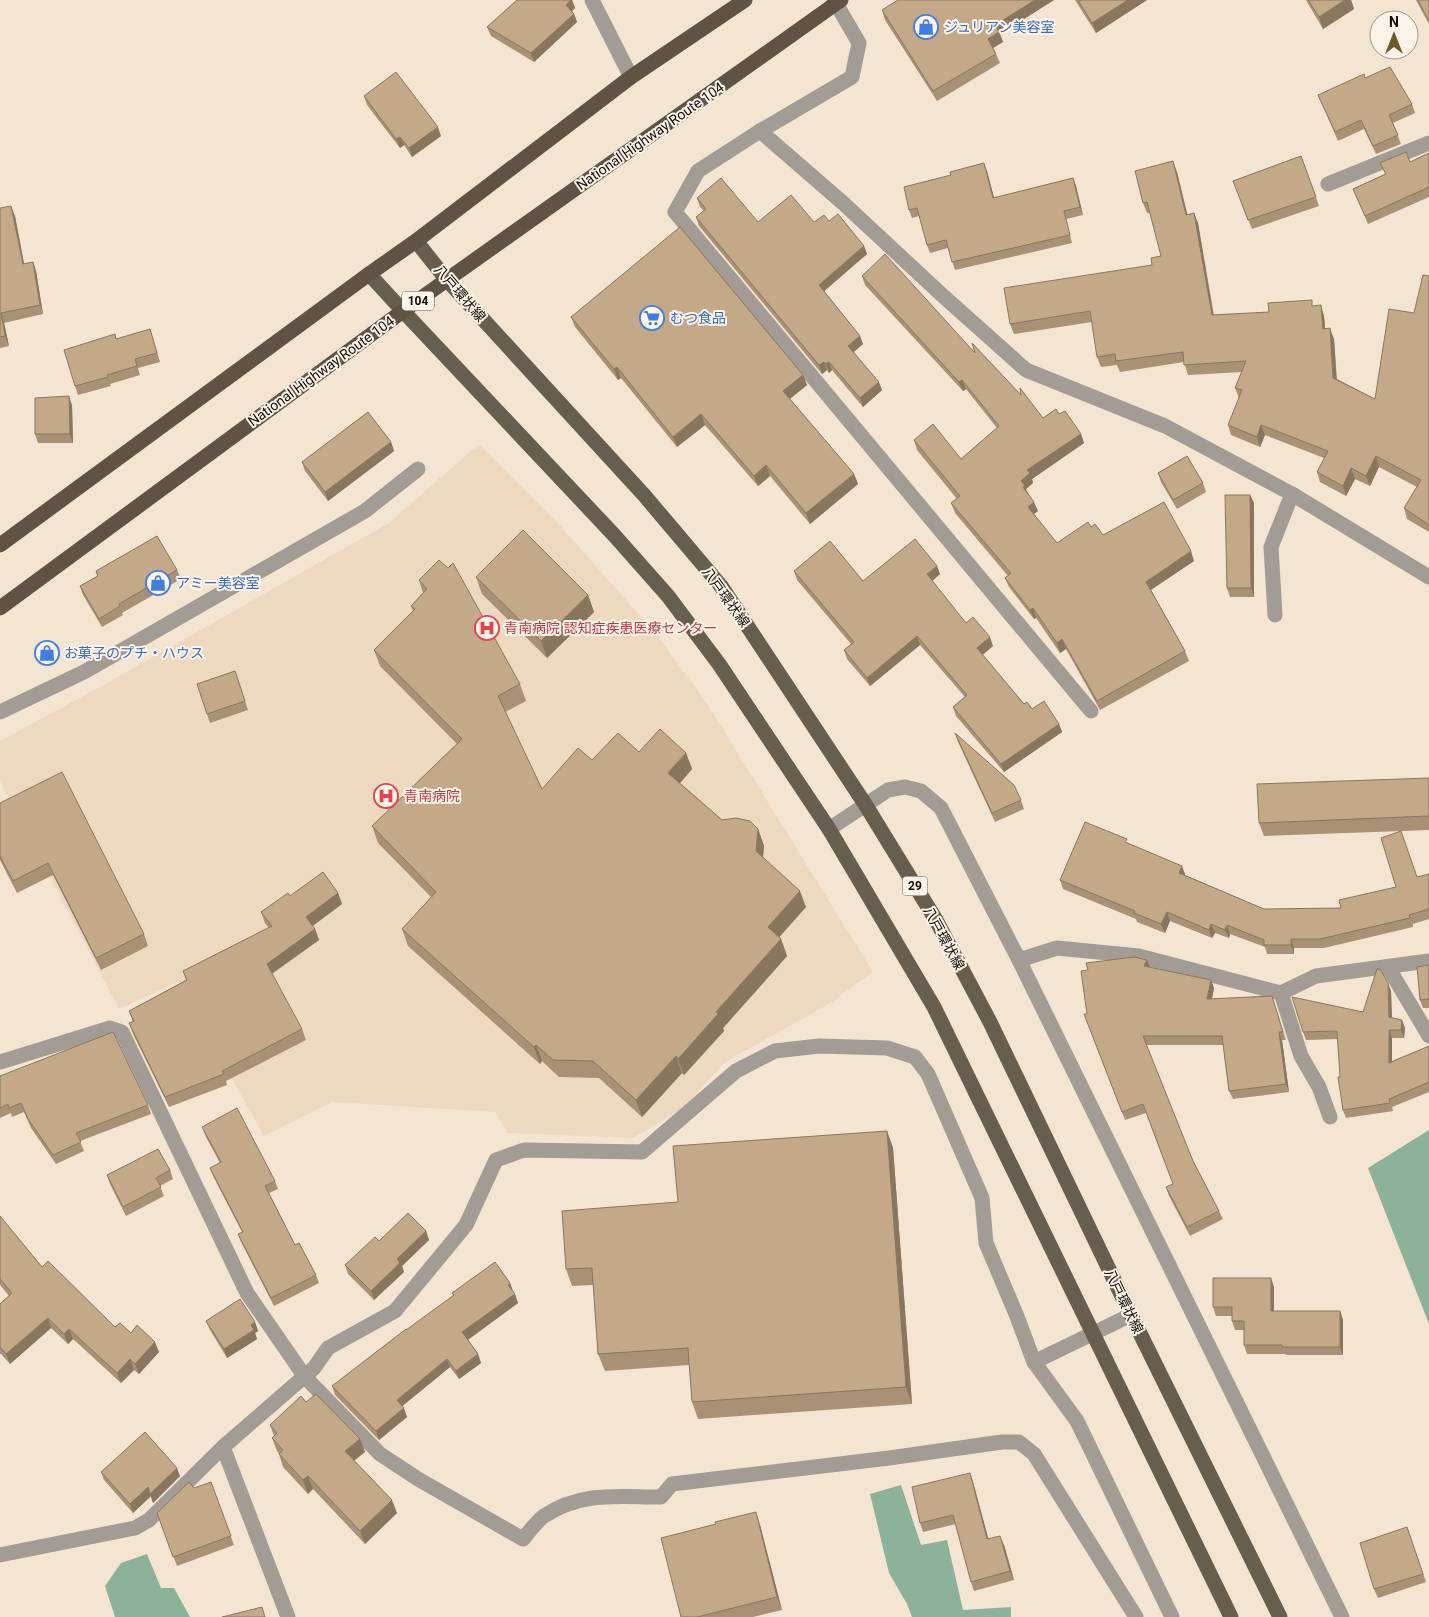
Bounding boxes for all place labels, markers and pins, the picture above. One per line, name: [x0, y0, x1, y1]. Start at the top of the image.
shop icon: ジュリアン美容室: [913, 14, 939, 40]
place label: ジュリアン美容室: [944, 19, 1054, 35]
supermarket icon: むつ食品: [639, 305, 665, 331]
place label: むつ食品: [670, 310, 726, 326]
shop icon: アミー美容室: [145, 570, 171, 596]
place label: アミー美容室: [176, 575, 260, 591]
hospital icon: 青南病院 認知症疾患医療センター: [474, 615, 500, 641]
place label: 青南病院 認知症疾患医療センター: [504, 620, 717, 636]
shop icon: お菓子のプチ・ハウス: [34, 640, 60, 666]
place label: お菓子のプチ・ハウス: [64, 645, 204, 661]
hospital icon: 青南病院: [373, 783, 399, 809]
place label: 青南病院: [404, 788, 460, 804]

